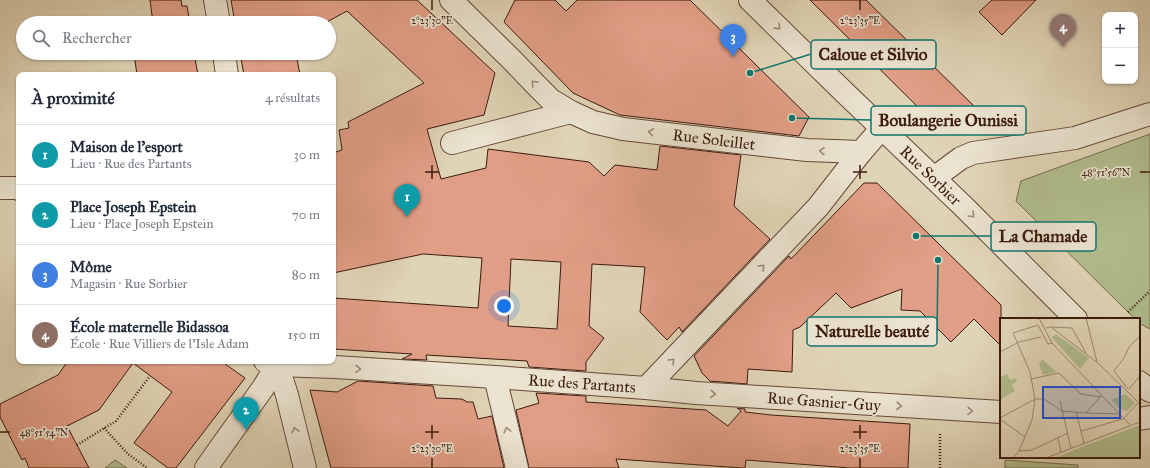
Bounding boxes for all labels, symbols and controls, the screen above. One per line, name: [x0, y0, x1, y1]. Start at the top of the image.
map controls: [1102, 12, 1138, 84]
button: +: [1102, 12, 1138, 48]
pin: 4: [1050, 14, 1076, 47]
text: 2°23'30"E: [411, 15, 453, 27]
text: 2°23'35"E: [840, 15, 880, 27]
search box: [16, 16, 336, 60]
one-way arrow: [773, 22, 781, 30]
pin: 3: [720, 24, 746, 57]
icon: search: [30, 27, 52, 49]
text: Rechercher: [62, 29, 132, 47]
callout: Caloue et Silvio: [811, 40, 936, 69]
text: Caloue et Silvio: [819, 44, 928, 65]
button: −: [1102, 48, 1138, 84]
one-way arrow: [531, 80, 539, 88]
text: À proximité: [32, 88, 115, 109]
text: 4 résultats: [265, 90, 320, 106]
callout: Boulangerie Ounissi: [871, 106, 1026, 135]
text: Boulangerie Ounissi: [878, 110, 1018, 131]
street label: Rue Soleillet: [671, 125, 757, 154]
one-way arrow: [648, 128, 654, 137]
text: Maison de l'esport: [70, 138, 183, 156]
street label: Rue Sorbier: [896, 142, 965, 209]
one-way arrow: [819, 146, 825, 155]
text: 1: [42, 147, 48, 163]
text: 30 m: [294, 147, 320, 163]
text: Lieu · Rue des Partants: [70, 156, 192, 172]
text: 48°51'56"N: [1082, 167, 1131, 179]
pin: 1: [394, 184, 420, 217]
text: Place Joseph Epstein: [70, 198, 196, 216]
text: 2: [42, 207, 48, 223]
text: 70 m: [292, 207, 320, 223]
one-way arrow: [967, 210, 975, 218]
text: Lieu · Place Joseph Epstein: [70, 216, 213, 232]
callout: La Chamade: [991, 222, 1096, 251]
text: La Chamade: [999, 226, 1087, 247]
text: Môme: [70, 258, 112, 276]
one-way arrow: [757, 264, 764, 272]
text: 3: [42, 267, 48, 283]
text: 80 m: [292, 267, 320, 283]
text: Magasin · Rue Sorbier: [70, 276, 187, 292]
your location: [494, 296, 514, 316]
callout: Naturelle beauté: [807, 317, 937, 346]
text: École maternelle Bidassoa: [70, 318, 229, 336]
inset map: [1000, 318, 1140, 458]
text: Naturelle beauté: [815, 321, 930, 342]
text: 4: [41, 327, 49, 343]
text: 150 m: [288, 327, 320, 343]
text: École · Rue Villiers de l'Isle Adam: [70, 336, 249, 352]
one-way arrow: [667, 358, 675, 366]
one-way arrow: [355, 364, 361, 373]
street label: Rue des Partants: [528, 370, 637, 397]
street label: Rue Gasnier-Guy: [767, 388, 882, 415]
one-way arrow: [710, 390, 716, 399]
pin: 2: [233, 397, 259, 430]
one-way arrow: [896, 402, 902, 411]
one-way arrow: [967, 406, 973, 415]
text: 48°51'54"N: [20, 427, 69, 439]
one-way arrow: [292, 427, 300, 433]
one-way arrow: [503, 427, 512, 434]
text: 2°23'30"E: [411, 443, 453, 455]
text: 2°23'35"E: [840, 443, 880, 455]

